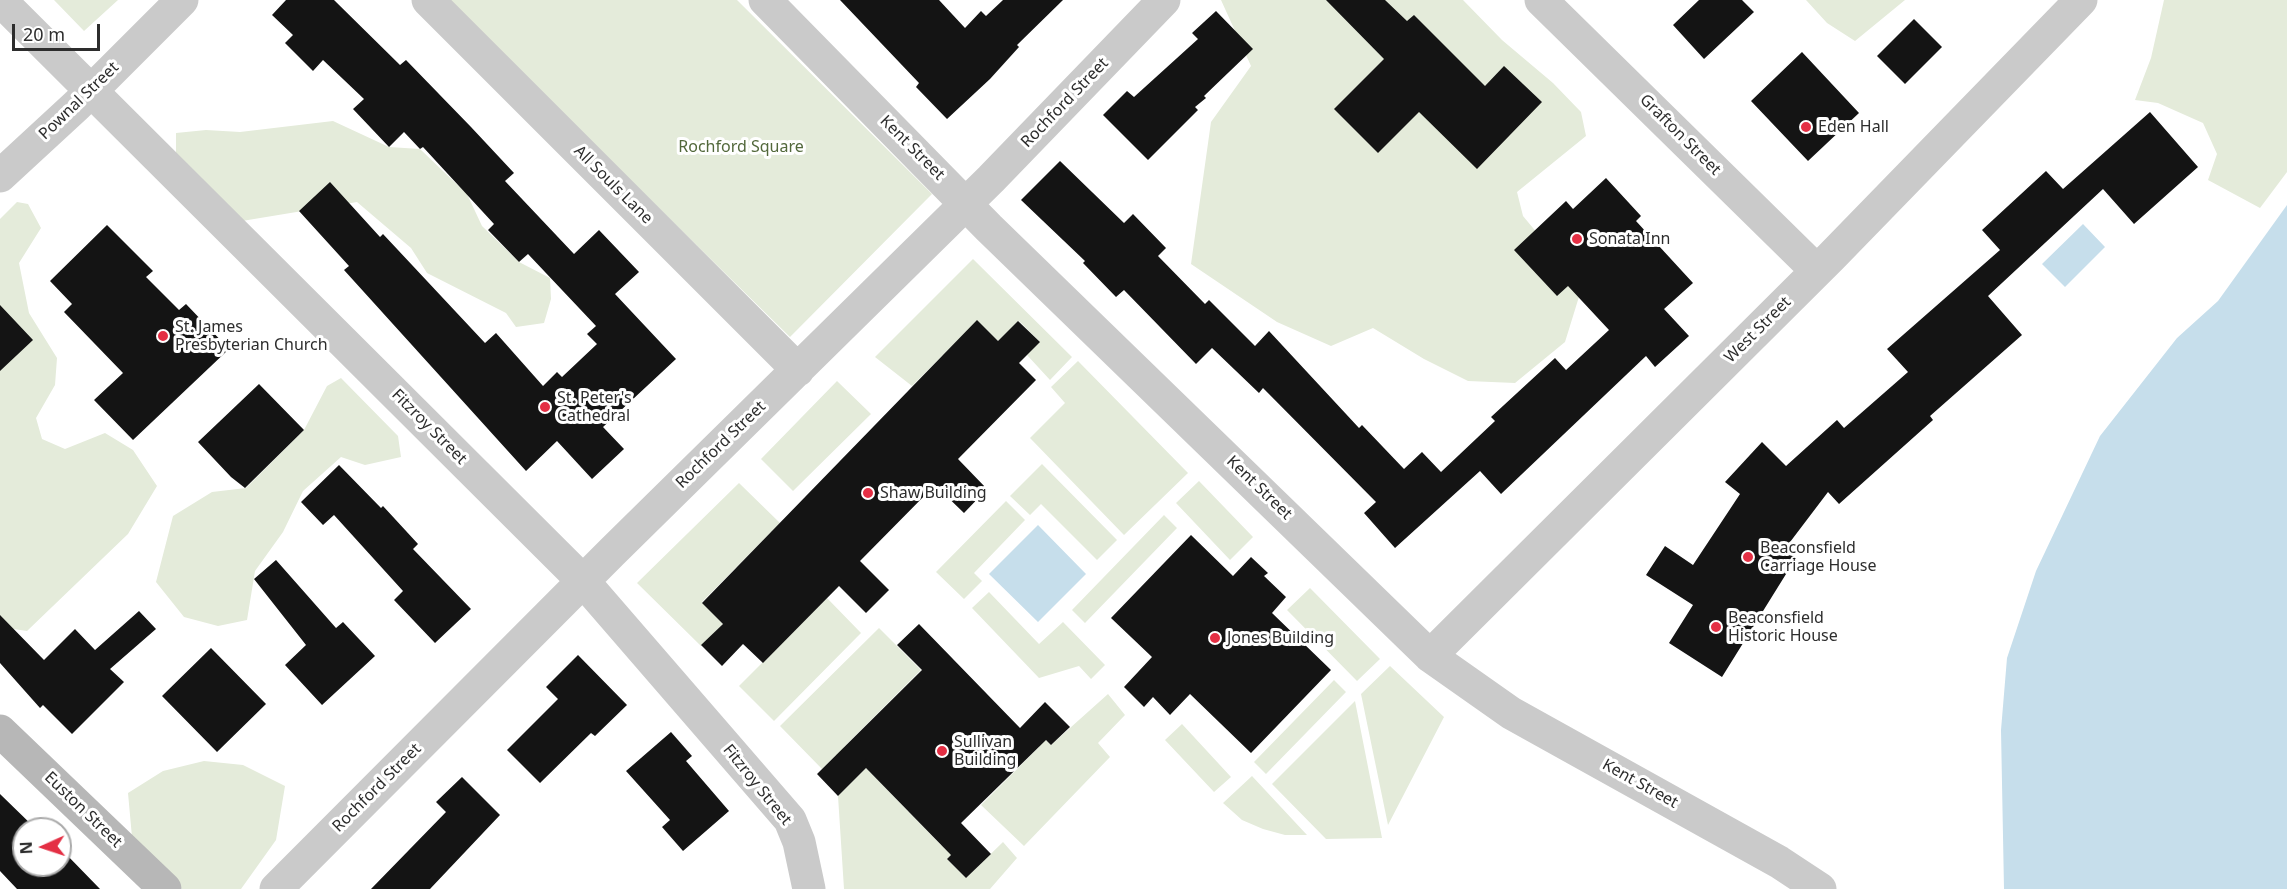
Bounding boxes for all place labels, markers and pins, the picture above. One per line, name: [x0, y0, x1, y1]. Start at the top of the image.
place label: Eden Hall: [1818, 117, 1889, 137]
marker: Eden Hall: [1799, 120, 1813, 134]
place label: Sonata Inn: [1589, 229, 1670, 249]
marker: Sonata Inn: [1570, 232, 1584, 246]
place label: St. James Presbyterian Church: [175, 317, 328, 355]
marker: St. James Presbyterian Church: [156, 329, 170, 343]
place label: St. Peter's Cathedral: [557, 388, 632, 426]
marker: St. Peter's Cathedral: [538, 400, 552, 414]
place label: Shaw Building: [880, 483, 987, 503]
marker: Shaw Building: [861, 486, 875, 500]
place label: Beaconsfield Carriage House: [1760, 538, 1877, 576]
marker: Beaconsfield Carriage House: [1741, 550, 1755, 564]
place label: Beaconsfield Historic House: [1728, 608, 1838, 646]
marker: Beaconsfield Historic House: [1709, 620, 1723, 634]
place label: Jones Building: [1227, 628, 1334, 648]
marker: Jones Building: [1208, 631, 1222, 645]
place label: Sullivan Building: [954, 732, 1016, 770]
marker: Sullivan Building: [935, 744, 949, 758]

